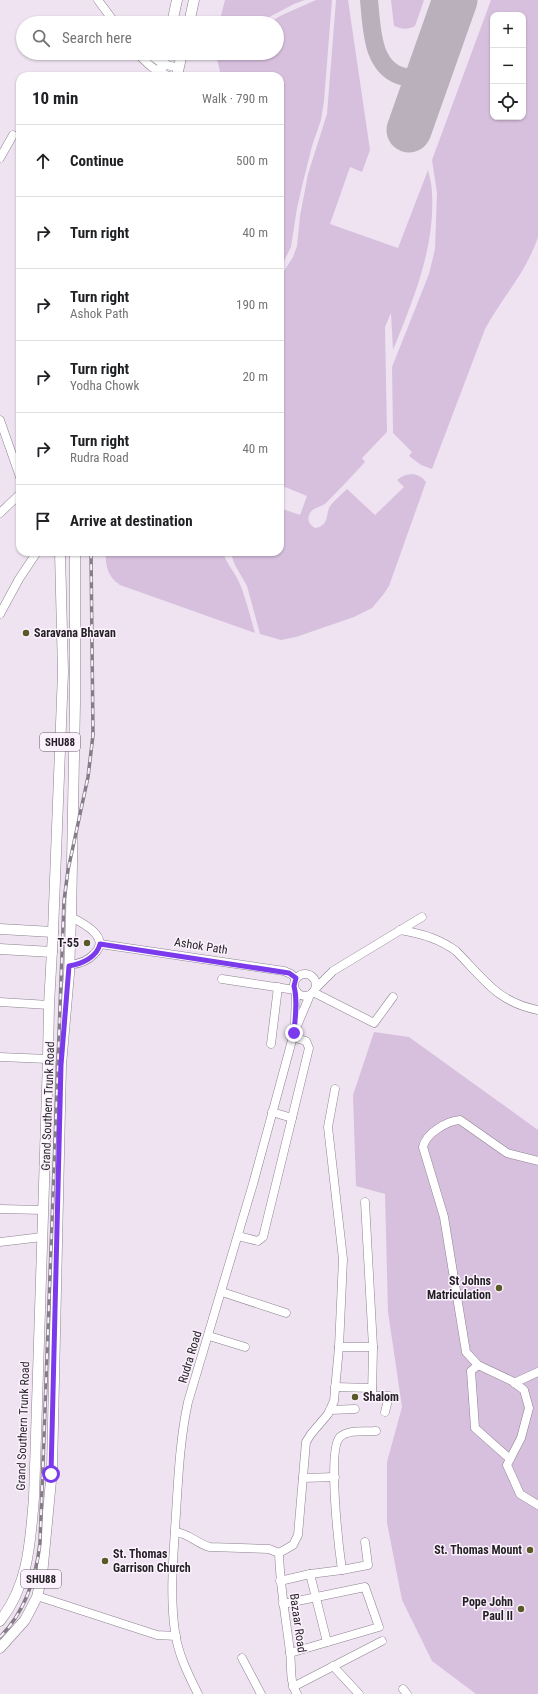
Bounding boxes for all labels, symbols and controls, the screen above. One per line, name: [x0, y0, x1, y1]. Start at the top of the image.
map controls: [490, 12, 526, 120]
button: +: [490, 12, 526, 48]
search box: [16, 16, 284, 60]
icon: search: [30, 27, 52, 49]
text: Search here: [62, 29, 132, 47]
button: −: [490, 48, 526, 84]
button: locate: [490, 84, 526, 120]
text: 10 min: [32, 88, 78, 108]
text: Walk · 790 m: [202, 91, 268, 106]
icon: ahead: [32, 150, 54, 172]
text: Continue: [70, 152, 124, 170]
text: 500 m: [236, 153, 268, 168]
icon: right: [32, 222, 54, 244]
text: Turn right: [70, 224, 129, 242]
text: 40 m: [242, 225, 268, 240]
text: Turn right: [70, 288, 129, 306]
icon: right: [32, 294, 54, 316]
text: 190 m: [236, 297, 268, 312]
text: Ashok Path: [70, 306, 129, 321]
text: Turn right: [70, 360, 129, 378]
icon: right: [32, 366, 54, 388]
text: 20 m: [242, 369, 268, 384]
text: Yodha Chowk: [70, 378, 139, 393]
text: Turn right: [70, 432, 129, 450]
icon: right: [32, 438, 54, 460]
text: 40 m: [242, 441, 268, 456]
text: Rudra Road: [70, 450, 129, 465]
icon: arrive: [32, 510, 54, 532]
text: Arrive at destination: [70, 512, 193, 530]
place label: Saravana Bhavan: [34, 626, 116, 640]
marker: Saravana Bhavan: [21, 628, 31, 638]
road number: SHU88: [40, 733, 80, 751]
street label: Ashok Path: [173, 935, 229, 957]
place label: T-55: [58, 936, 79, 950]
marker: T-55: [82, 938, 92, 948]
route end: [285, 1024, 303, 1042]
street label: Grand Southern Trunk Road: [39, 1041, 57, 1171]
place label: St Johns Matriculation: [427, 1274, 492, 1302]
marker: St Johns Matriculation: [494, 1283, 504, 1293]
street label: Rudra Road: [175, 1329, 205, 1385]
street label: Grand Southern Trunk Road: [14, 1361, 32, 1491]
place label: Shalom: [363, 1390, 399, 1404]
marker: Shalom: [350, 1392, 360, 1402]
route start: [42, 1465, 60, 1483]
place label: St. Thomas Mount: [434, 1543, 522, 1557]
marker: St. Thomas Mount: [525, 1545, 535, 1555]
place label: St. Thomas Garrison Church: [113, 1547, 191, 1575]
marker: St. Thomas Garrison Church: [100, 1556, 110, 1566]
road number: SHU88: [21, 1570, 61, 1588]
street label: Bazaar Road: [287, 1593, 309, 1654]
place label: Pope John Paul II: [462, 1595, 513, 1623]
marker: Pope John Paul II: [516, 1604, 526, 1614]

